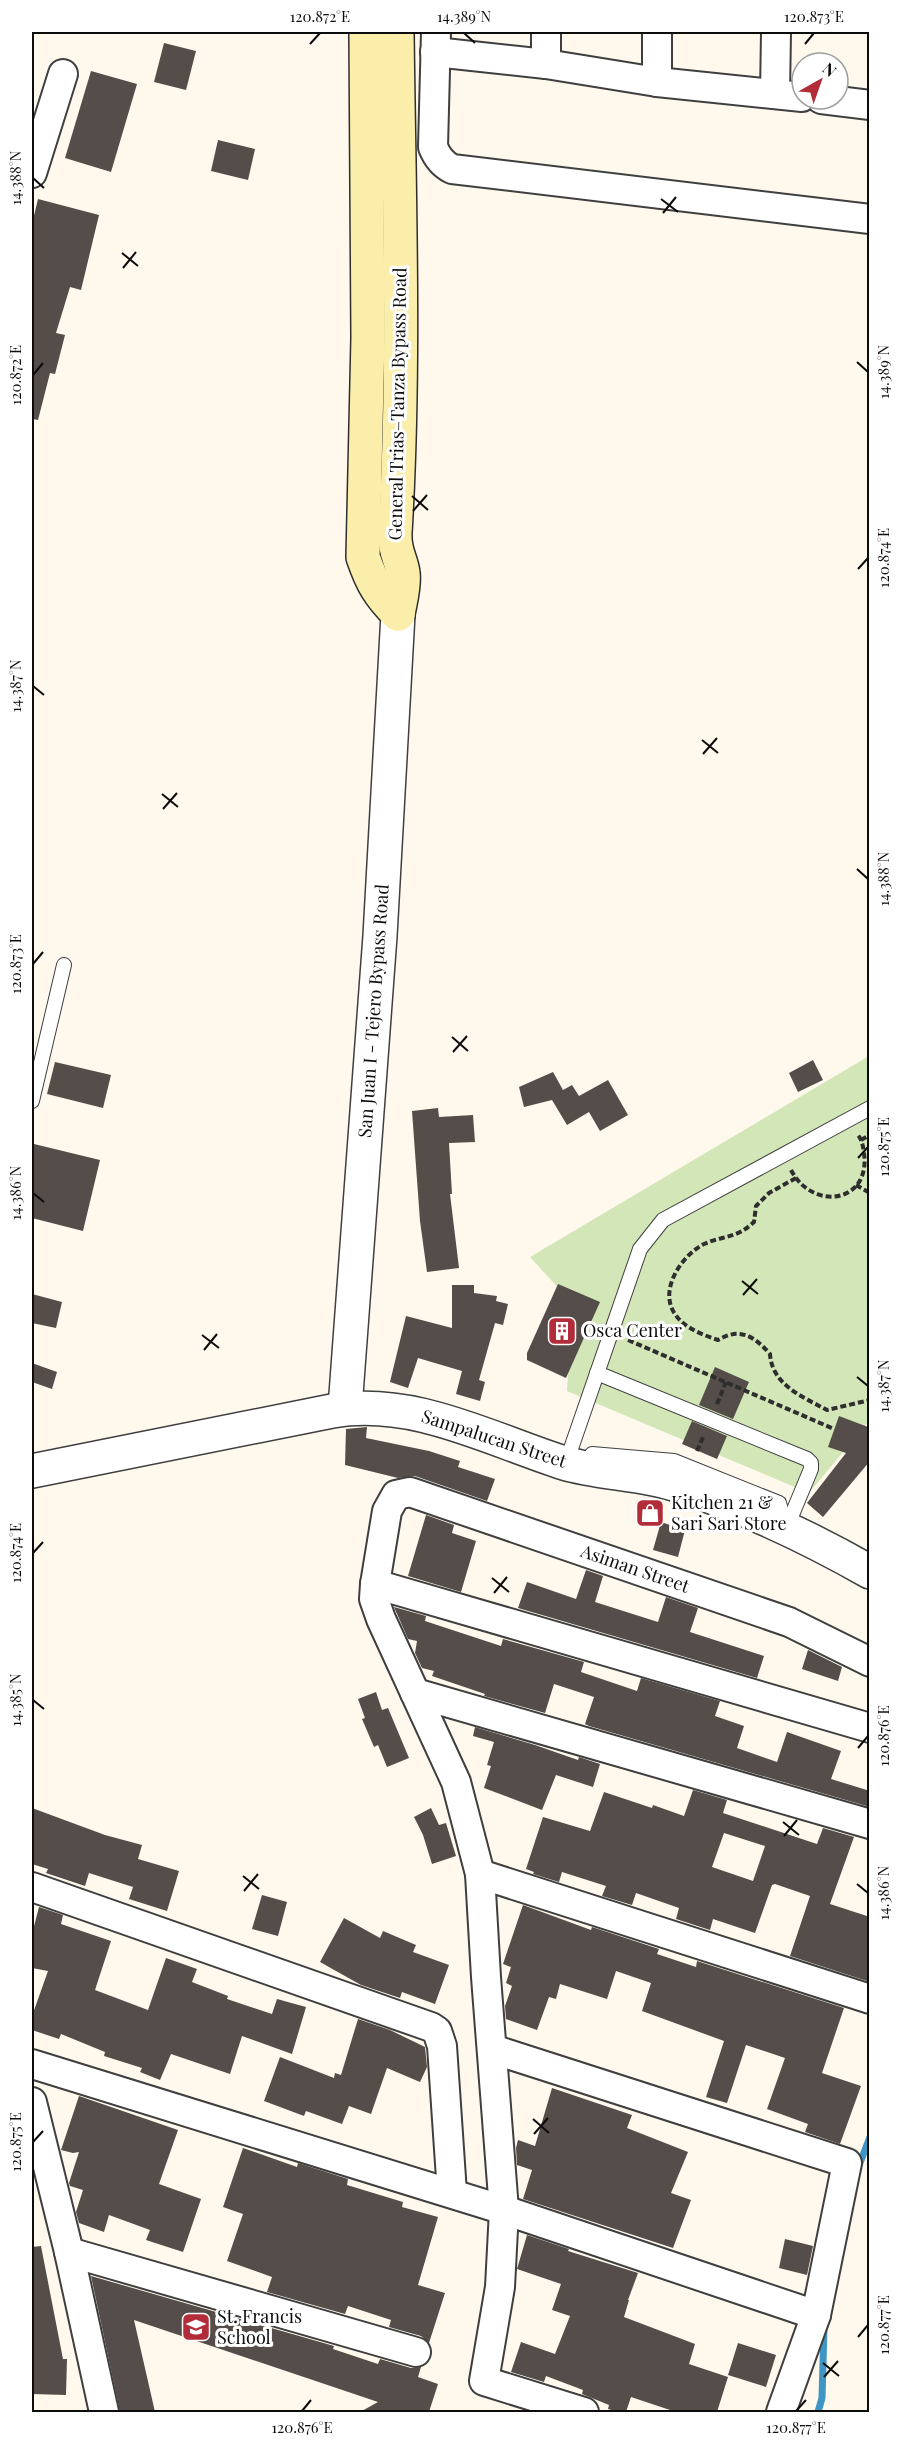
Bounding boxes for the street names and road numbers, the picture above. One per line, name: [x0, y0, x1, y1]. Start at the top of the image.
street label: General Trias–Tanza Bypass Road: [383, 267, 411, 541]
street label: San Juan I - Tejero Bypass Road: [352, 883, 394, 1139]
street label: Sampalucan Street: [419, 1403, 570, 1473]
street label: Asiman Street: [577, 1538, 693, 1598]

